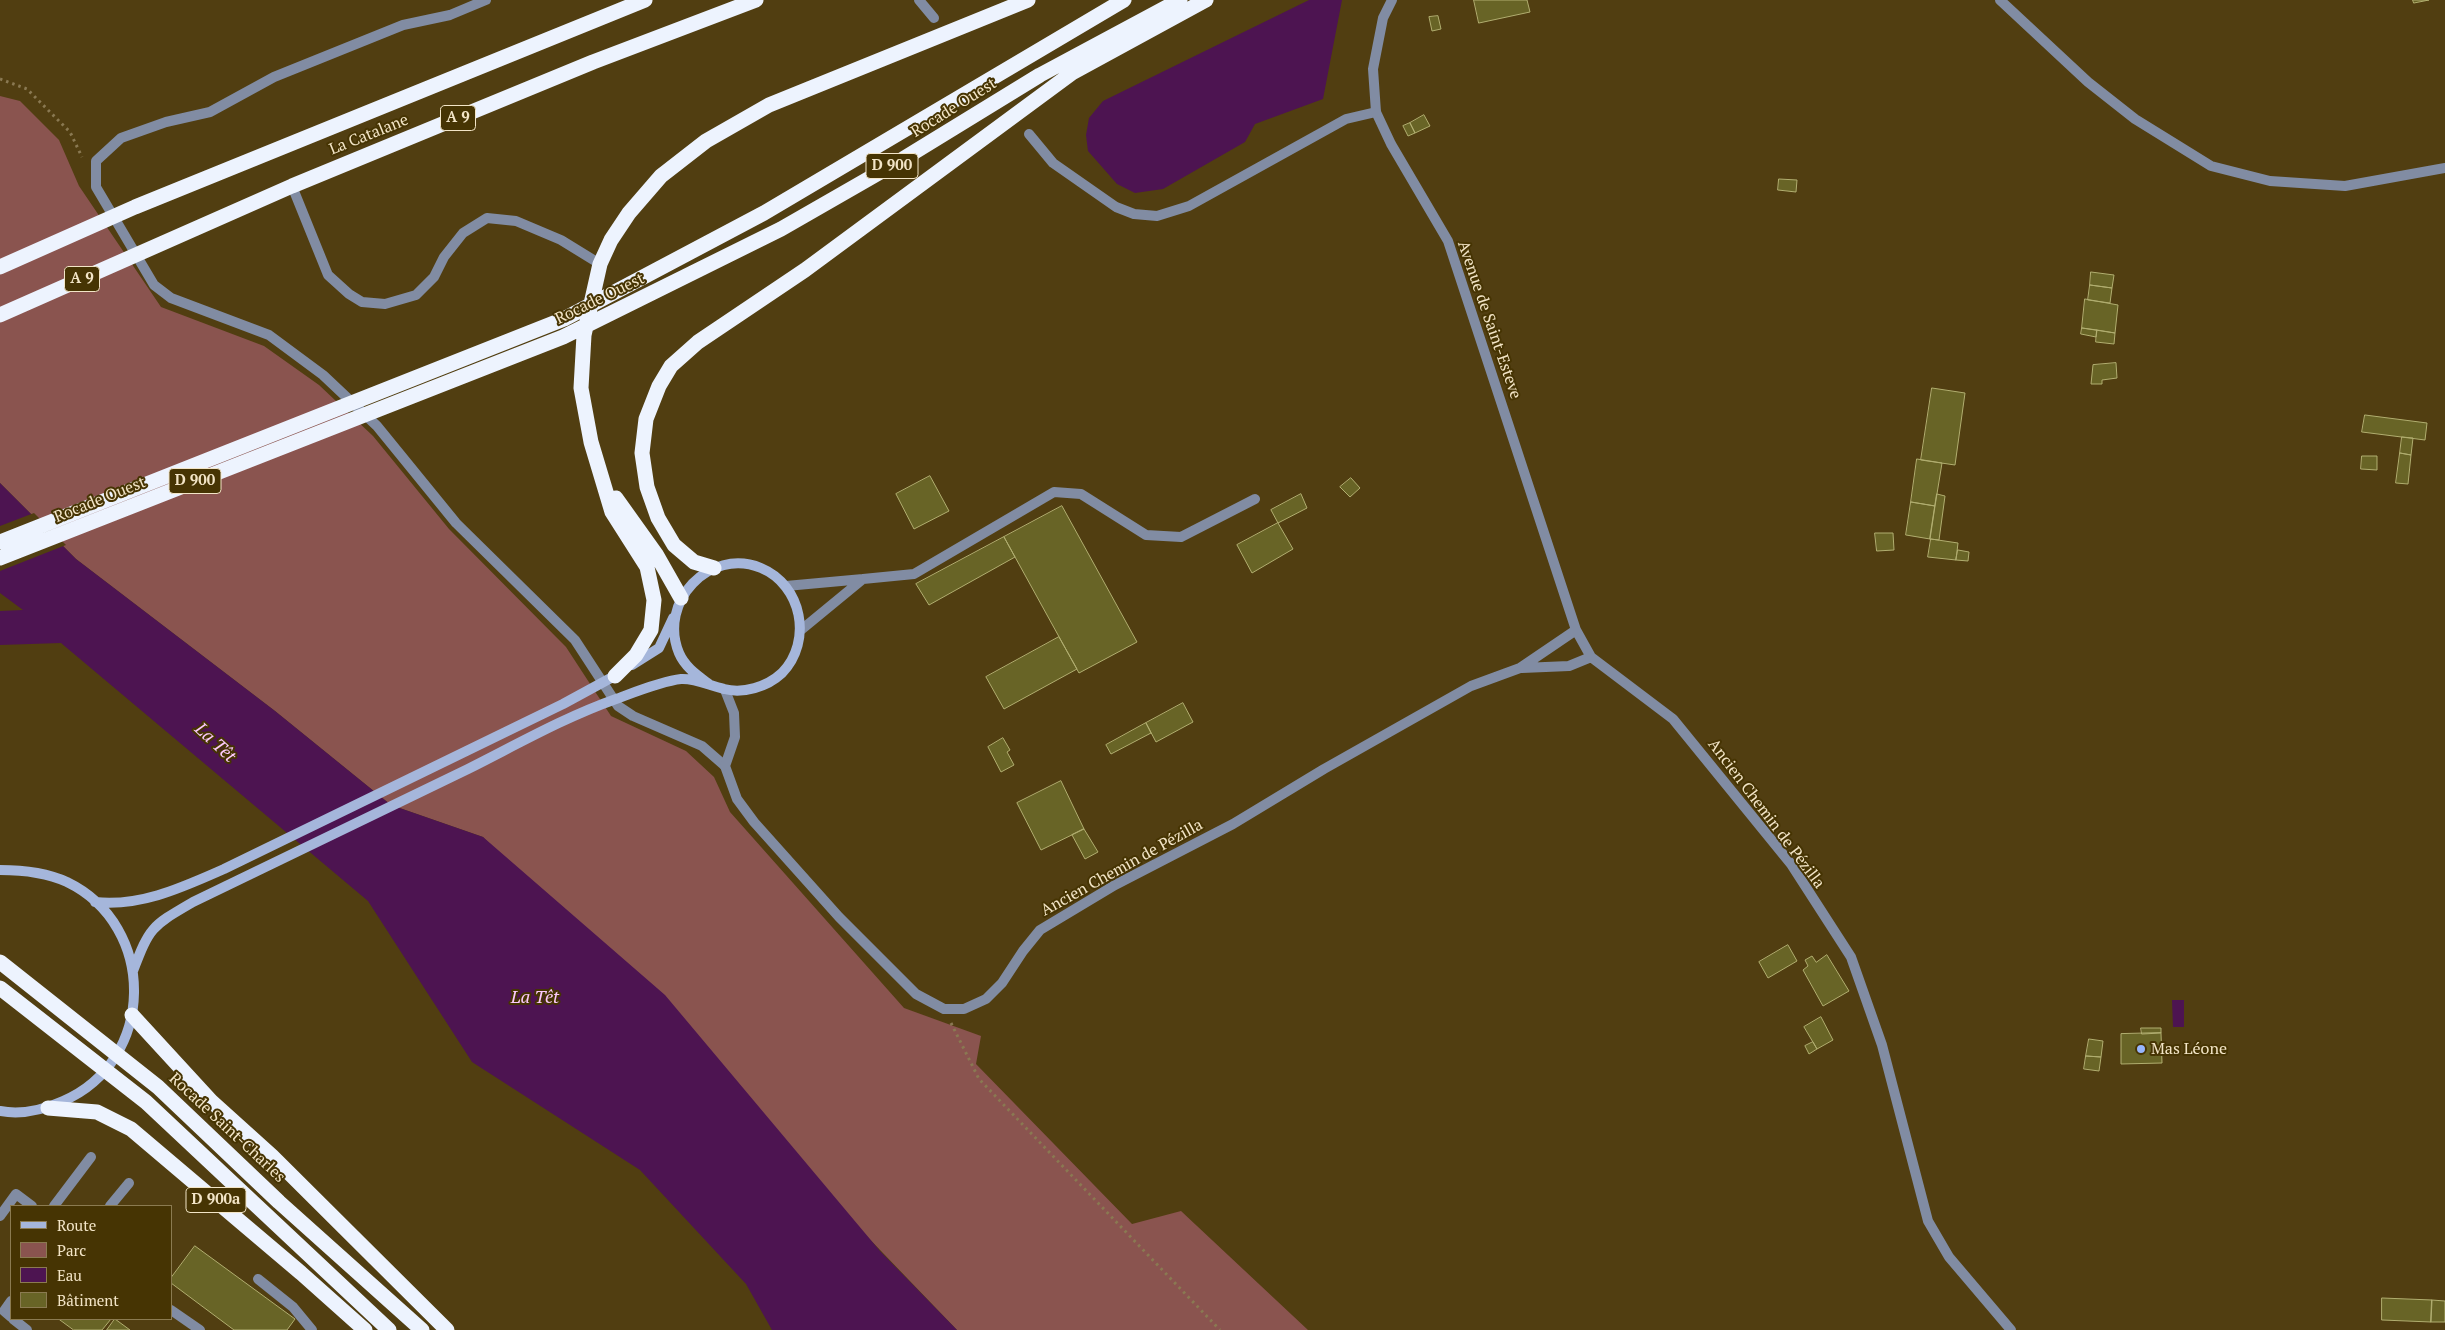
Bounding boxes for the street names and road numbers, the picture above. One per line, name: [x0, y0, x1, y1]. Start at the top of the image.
street label: Rocade Ouest: [908, 74, 1000, 142]
road number: A 9: [440, 106, 476, 130]
street label: La Catalane: [327, 110, 411, 160]
road number: D 900: [866, 154, 918, 178]
street label: Avenue de Saint-Esteve: [1453, 238, 1525, 402]
road number: A 9: [64, 266, 100, 292]
street label: Rocade Ouest: [552, 269, 648, 329]
road number: D 900: [169, 468, 221, 494]
street label: Rocade Ouest: [51, 473, 149, 527]
street label: Ancien Chemin de Pézilla: [1704, 736, 1828, 892]
street label: Ancien Chemin de Pézilla: [1038, 815, 1206, 921]
street label: Rocade Saint-Charles: [165, 1069, 289, 1187]
road number: D 900a: [186, 1188, 246, 1212]

